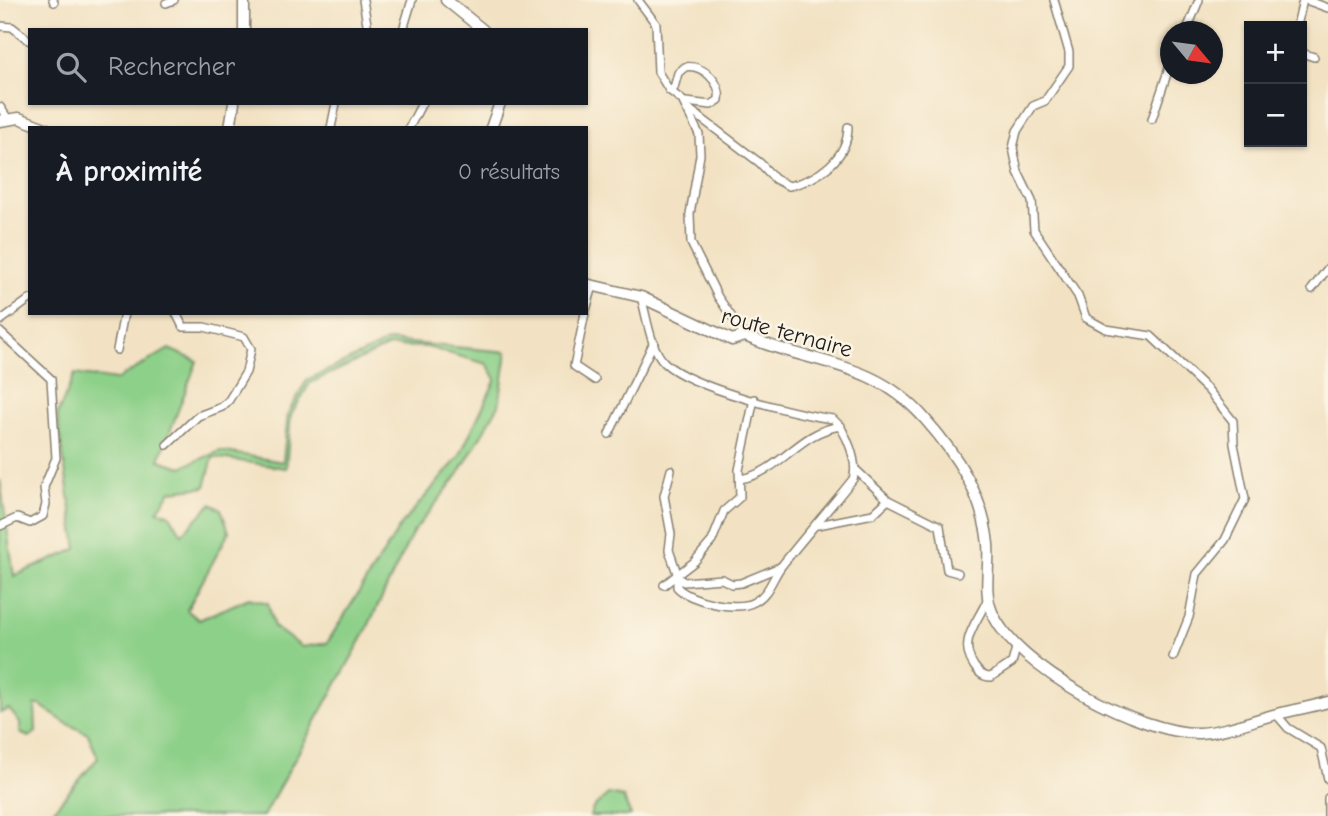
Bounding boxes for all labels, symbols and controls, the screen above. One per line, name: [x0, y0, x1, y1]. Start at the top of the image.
north arrow: [1160, 21, 1223, 84]
map controls: [1244, 21, 1307, 147]
button: +: [1244, 21, 1307, 84]
search box: [28, 28, 588, 105]
icon: search: [52, 48, 90, 86]
text: Rechercher: [108, 52, 235, 82]
button: −: [1244, 84, 1307, 147]
text: À proximité: [56, 154, 202, 189]
text: 0 résultats: [458, 158, 560, 185]
street label: route ternaire: [718, 302, 855, 363]

